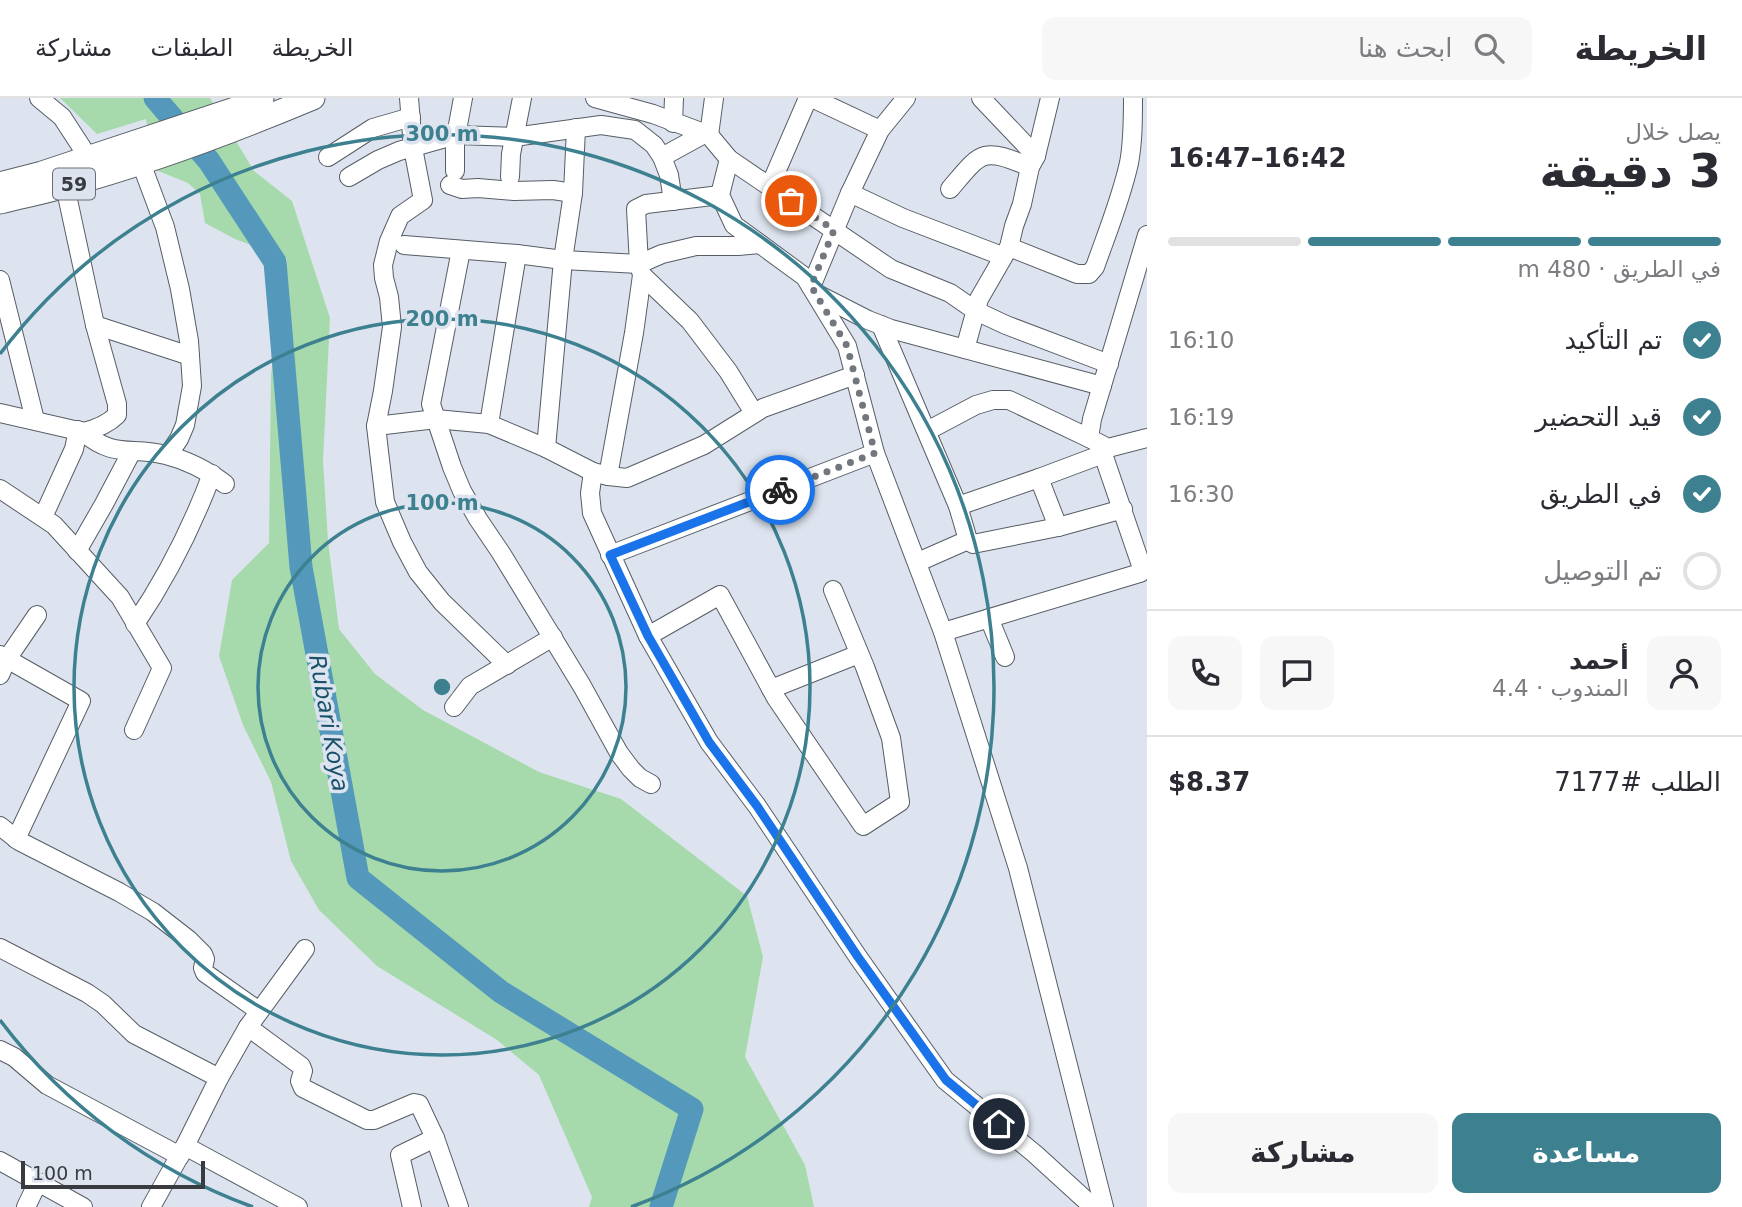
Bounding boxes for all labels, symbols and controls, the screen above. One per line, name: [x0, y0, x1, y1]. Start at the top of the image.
search box: [1042, 17, 1532, 80]
icon: search: [1470, 29, 1508, 67]
text: الخريطة: [1574, 29, 1707, 68]
text: ابحث هنا: [1358, 33, 1452, 63]
text: مشاركة: [35, 34, 112, 62]
text: الطبقات: [150, 34, 233, 62]
text: الخريطة: [271, 34, 353, 62]
text: يصل خلال: [1625, 119, 1721, 145]
text: 300 m: [405, 122, 479, 146]
text: 16:42–16:47: [1168, 143, 1347, 173]
text: 3 دقيقة: [1539, 144, 1721, 198]
road number: 59: [53, 169, 95, 200]
pin: [761, 171, 821, 231]
icon: bag: [772, 182, 810, 220]
text: في الطريق · 480 m: [1517, 256, 1721, 282]
text: 200 m: [405, 307, 479, 331]
icon: check: [1683, 321, 1721, 359]
text: تم التأكيد: [1564, 325, 1662, 355]
text: 16:10: [1168, 327, 1234, 353]
icon: check: [1683, 398, 1721, 436]
text: قيد التحضير: [1535, 402, 1662, 432]
text: 16:19: [1168, 404, 1234, 430]
courier: [745, 455, 815, 525]
icon: bike: [761, 471, 799, 509]
icon: check: [1683, 475, 1721, 513]
text: في الطريق: [1540, 479, 1662, 509]
text: 16:30: [1168, 481, 1234, 507]
text: 100 m: [405, 491, 479, 515]
text: تم التوصيل: [1543, 556, 1662, 586]
button: phone: [1168, 636, 1242, 710]
button: chat: [1260, 636, 1334, 710]
button: person: [1647, 636, 1721, 710]
text: أحمد: [1569, 645, 1629, 675]
water label: Rubari Koya: [304, 653, 354, 793]
centre of rings: [430, 675, 454, 699]
text: المندوب · 4.4: [1492, 675, 1629, 701]
text: $8.37: [1168, 767, 1250, 797]
text: الطلب #7177: [1554, 767, 1721, 797]
pin: [969, 1094, 1029, 1154]
icon: home: [980, 1105, 1018, 1143]
button: مشاركة: [1168, 1113, 1438, 1193]
button: مساعدة: [1452, 1113, 1721, 1193]
scale bar: [21, 1158, 205, 1190]
text: 100 m: [32, 1162, 93, 1184]

